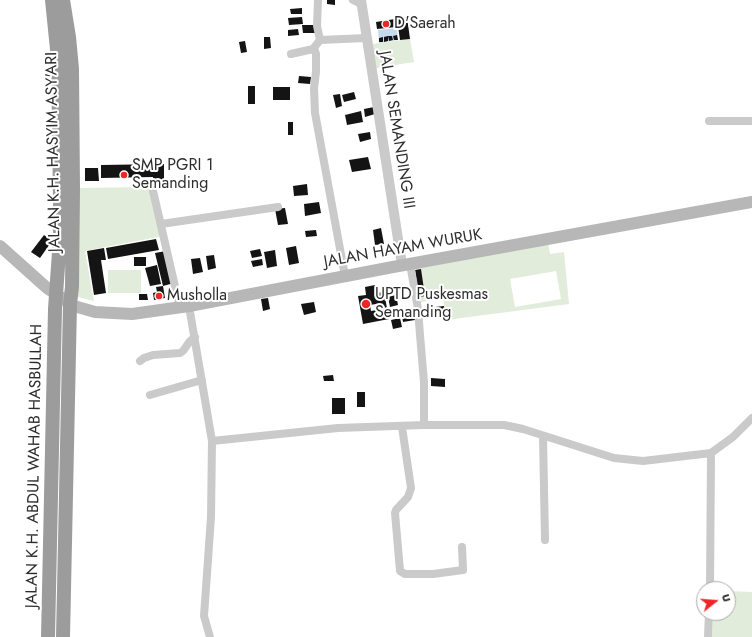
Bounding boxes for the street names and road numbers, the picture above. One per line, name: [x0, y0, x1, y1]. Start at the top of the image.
street label: JALAN SEMANDING III: [374, 50, 418, 210]
street label: JALAN K.H. HASYIM ASY'ARI: [43, 52, 65, 252]
street label: JALAN HAYAM WURUK: [322, 226, 484, 272]
street label: JALAN K.H. ABDUL WAHAB HASBULLAH: [23, 324, 47, 608]

